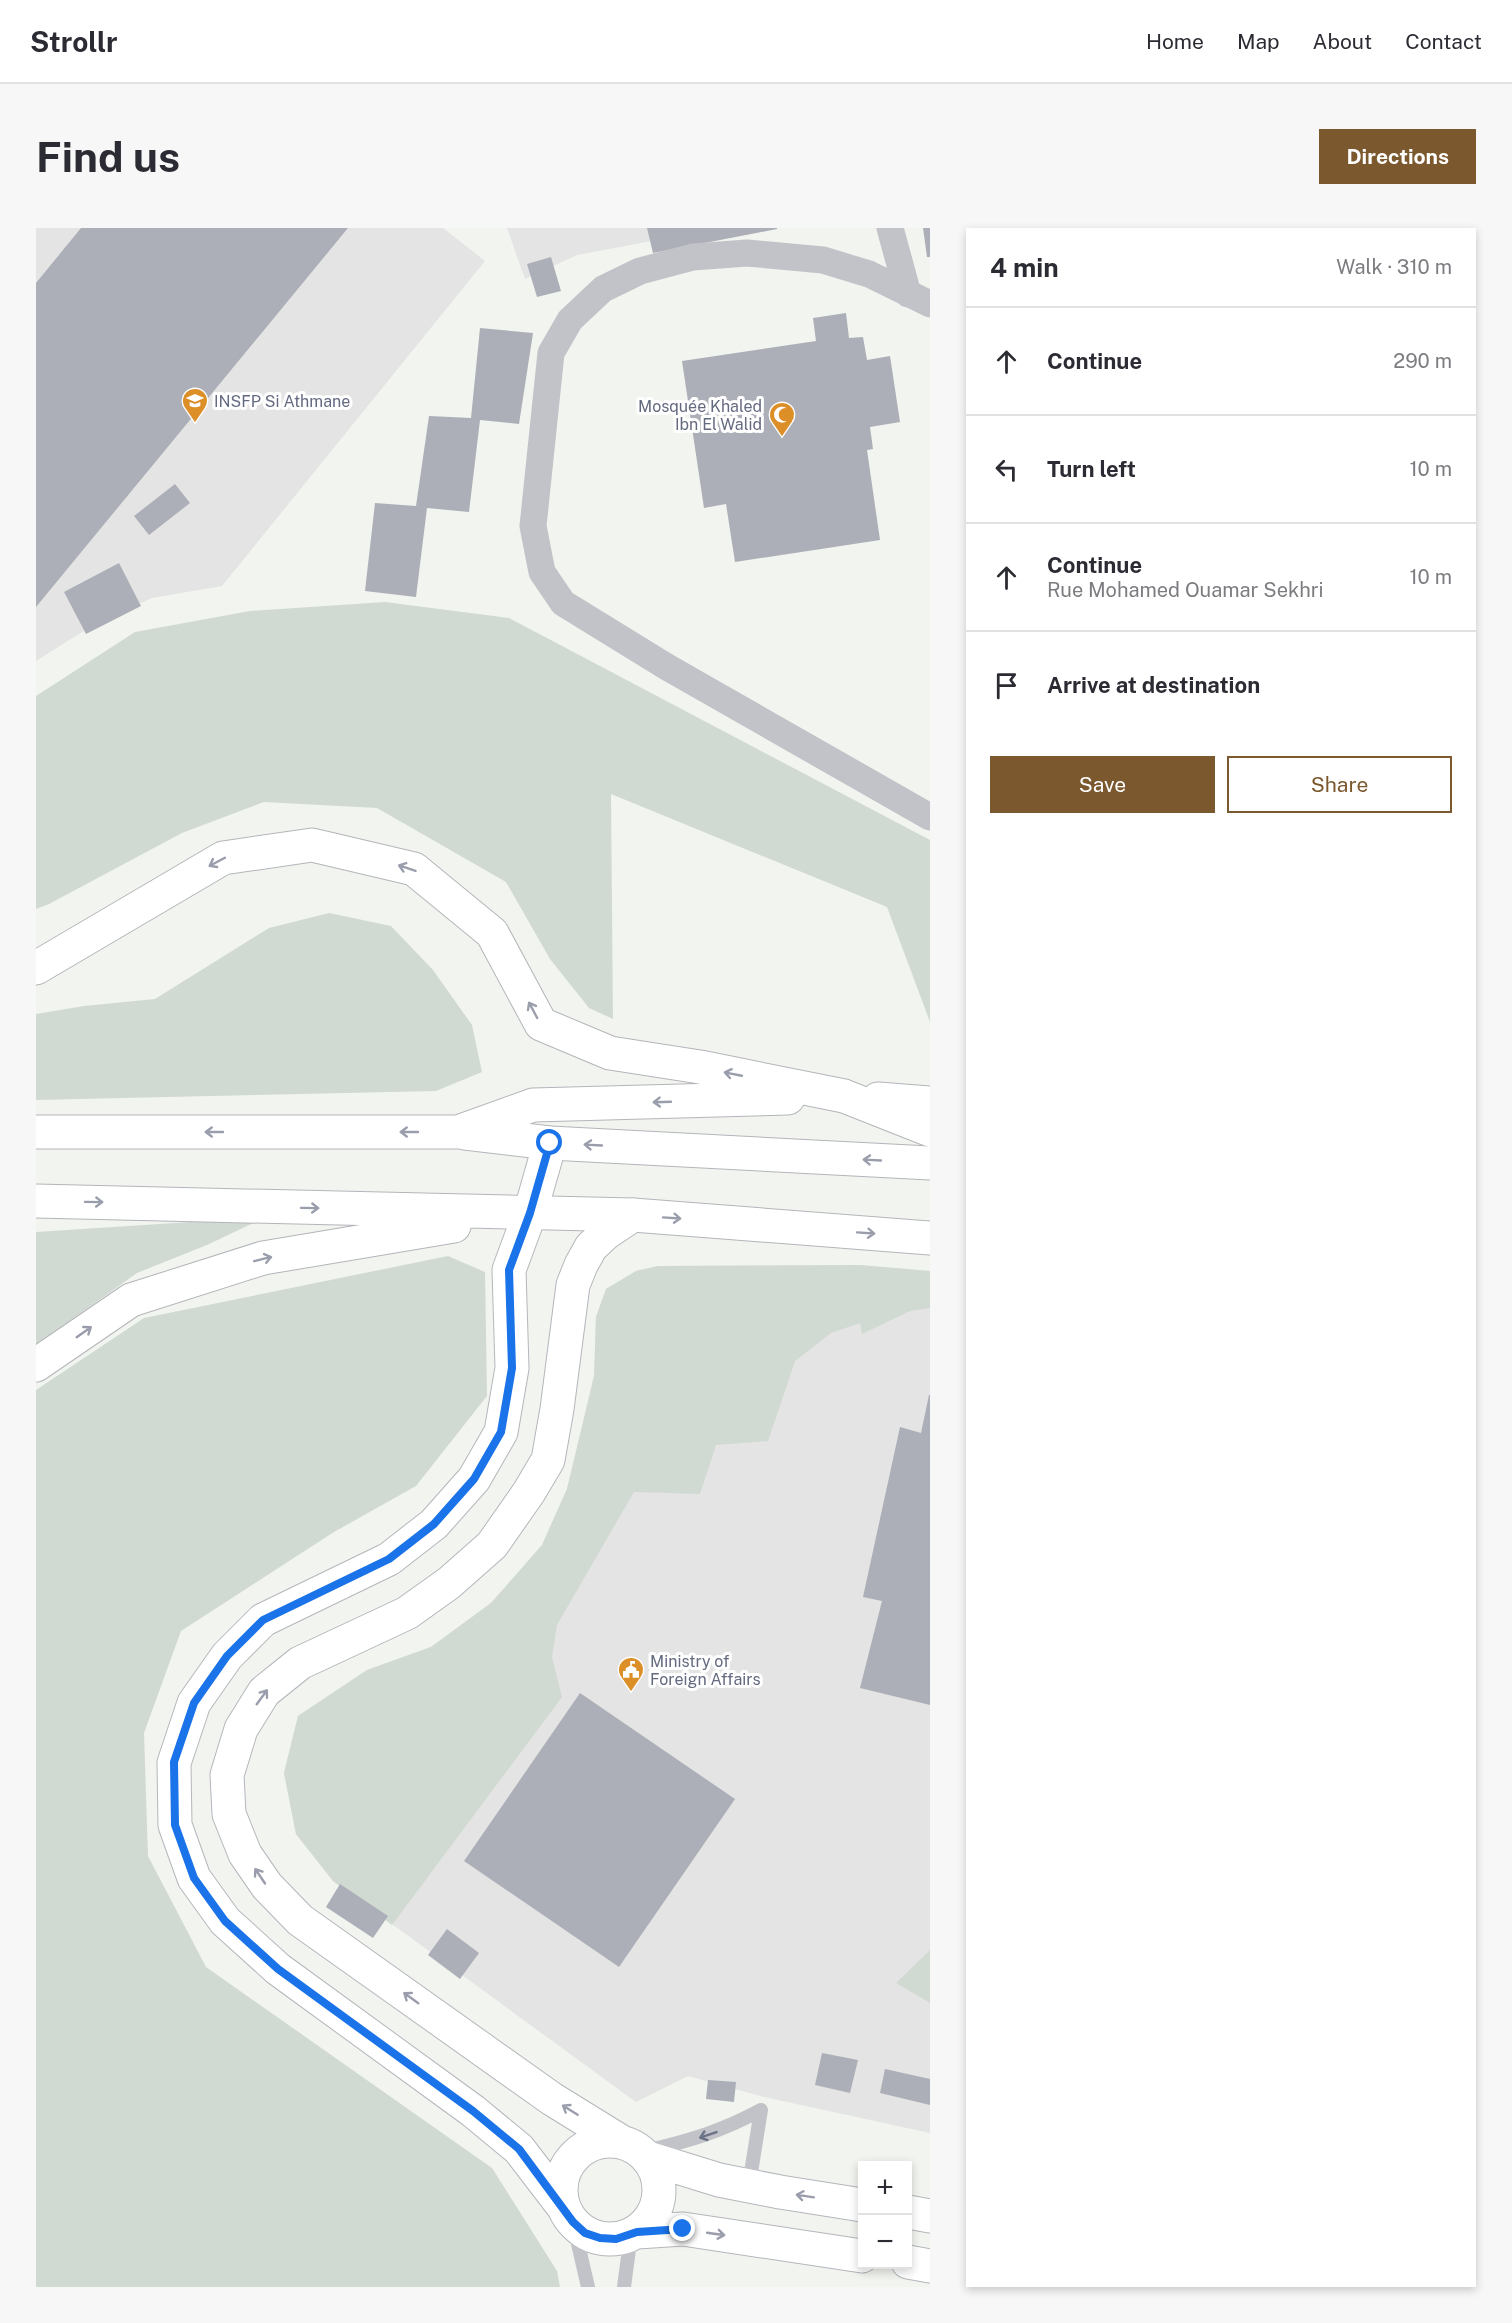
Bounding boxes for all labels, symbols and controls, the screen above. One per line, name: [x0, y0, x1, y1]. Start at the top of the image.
text: Strollr: [30, 25, 118, 58]
text: Home: [1146, 29, 1204, 54]
text: Map: [1237, 29, 1280, 54]
text: About: [1313, 29, 1372, 54]
text: Contact: [1405, 29, 1482, 54]
button: Directions: [1319, 129, 1476, 184]
text: Find us: [36, 132, 180, 181]
text: 4 min: [990, 252, 1059, 283]
text: Walk · 310 m: [1336, 255, 1452, 279]
icon: ahead: [990, 345, 1023, 378]
text: Continue: [1047, 348, 1142, 374]
text: 290 m: [1393, 349, 1452, 373]
school or university icon: INSFP Si Athmane: [180, 386, 210, 424]
place label: INSFP Si Athmane: [214, 392, 350, 411]
place label: Mosquée Khaled Ibn El Walid: [638, 397, 762, 434]
mosque icon: Mosquée Khaled Ibn El Walid: [767, 400, 797, 438]
icon: left: [990, 453, 1023, 486]
text: Turn left: [1047, 456, 1136, 482]
text: 10 m: [1409, 457, 1452, 481]
text: Continue: [1047, 552, 1142, 578]
icon: ahead: [990, 561, 1023, 594]
text: 10 m: [1409, 565, 1452, 589]
text: Rue Mohamed Ouamar Sekhri: [1047, 578, 1324, 602]
icon: arrive: [990, 669, 1023, 702]
text: Arrive at destination: [1047, 672, 1260, 698]
button: Save: [990, 756, 1215, 813]
button: Share: [1227, 756, 1452, 813]
one-way arrow: [209, 856, 226, 868]
one-way arrow: [398, 862, 417, 873]
one-way arrow: [527, 1002, 539, 1019]
one-way arrow: [724, 1068, 744, 1079]
one-way arrow: [652, 1096, 672, 1107]
one-way arrow: [204, 1126, 224, 1138]
one-way arrow: [399, 1126, 419, 1138]
route start: [536, 1129, 562, 1155]
one-way arrow: [583, 1140, 603, 1151]
one-way arrow: [862, 1154, 882, 1165]
one-way arrow: [84, 1197, 104, 1208]
one-way arrow: [300, 1202, 320, 1214]
one-way arrow: [661, 1213, 681, 1224]
one-way arrow: [856, 1228, 876, 1239]
one-way arrow: [253, 1252, 272, 1264]
one-way arrow: [76, 1326, 92, 1338]
place label: Ministry of Foreign Affairs: [650, 1652, 761, 1689]
public building icon: Ministry of Foreign Affairs: [616, 1655, 646, 1693]
one-way arrow: [255, 1689, 268, 1705]
one-way arrow: [254, 1868, 266, 1885]
one-way arrow: [404, 1991, 420, 2004]
one-way arrow: [562, 2104, 579, 2116]
one-way arrow: [699, 2131, 718, 2142]
map controls: [858, 2161, 912, 2269]
button: +: [858, 2161, 912, 2215]
one-way arrow: [795, 2190, 815, 2201]
route end: [669, 2215, 695, 2241]
button: −: [858, 2215, 912, 2269]
one-way arrow: [705, 2229, 725, 2240]

